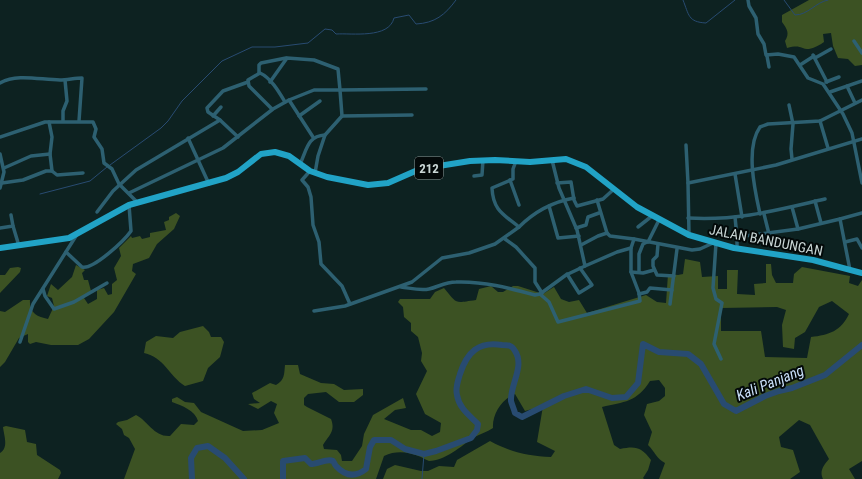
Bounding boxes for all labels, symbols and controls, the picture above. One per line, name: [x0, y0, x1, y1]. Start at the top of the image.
road number: 212: [415, 157, 443, 179]
street label: JALAN BANDUNGAN: [708, 221, 824, 259]
water label: Kali Panjang: [733, 361, 807, 405]

